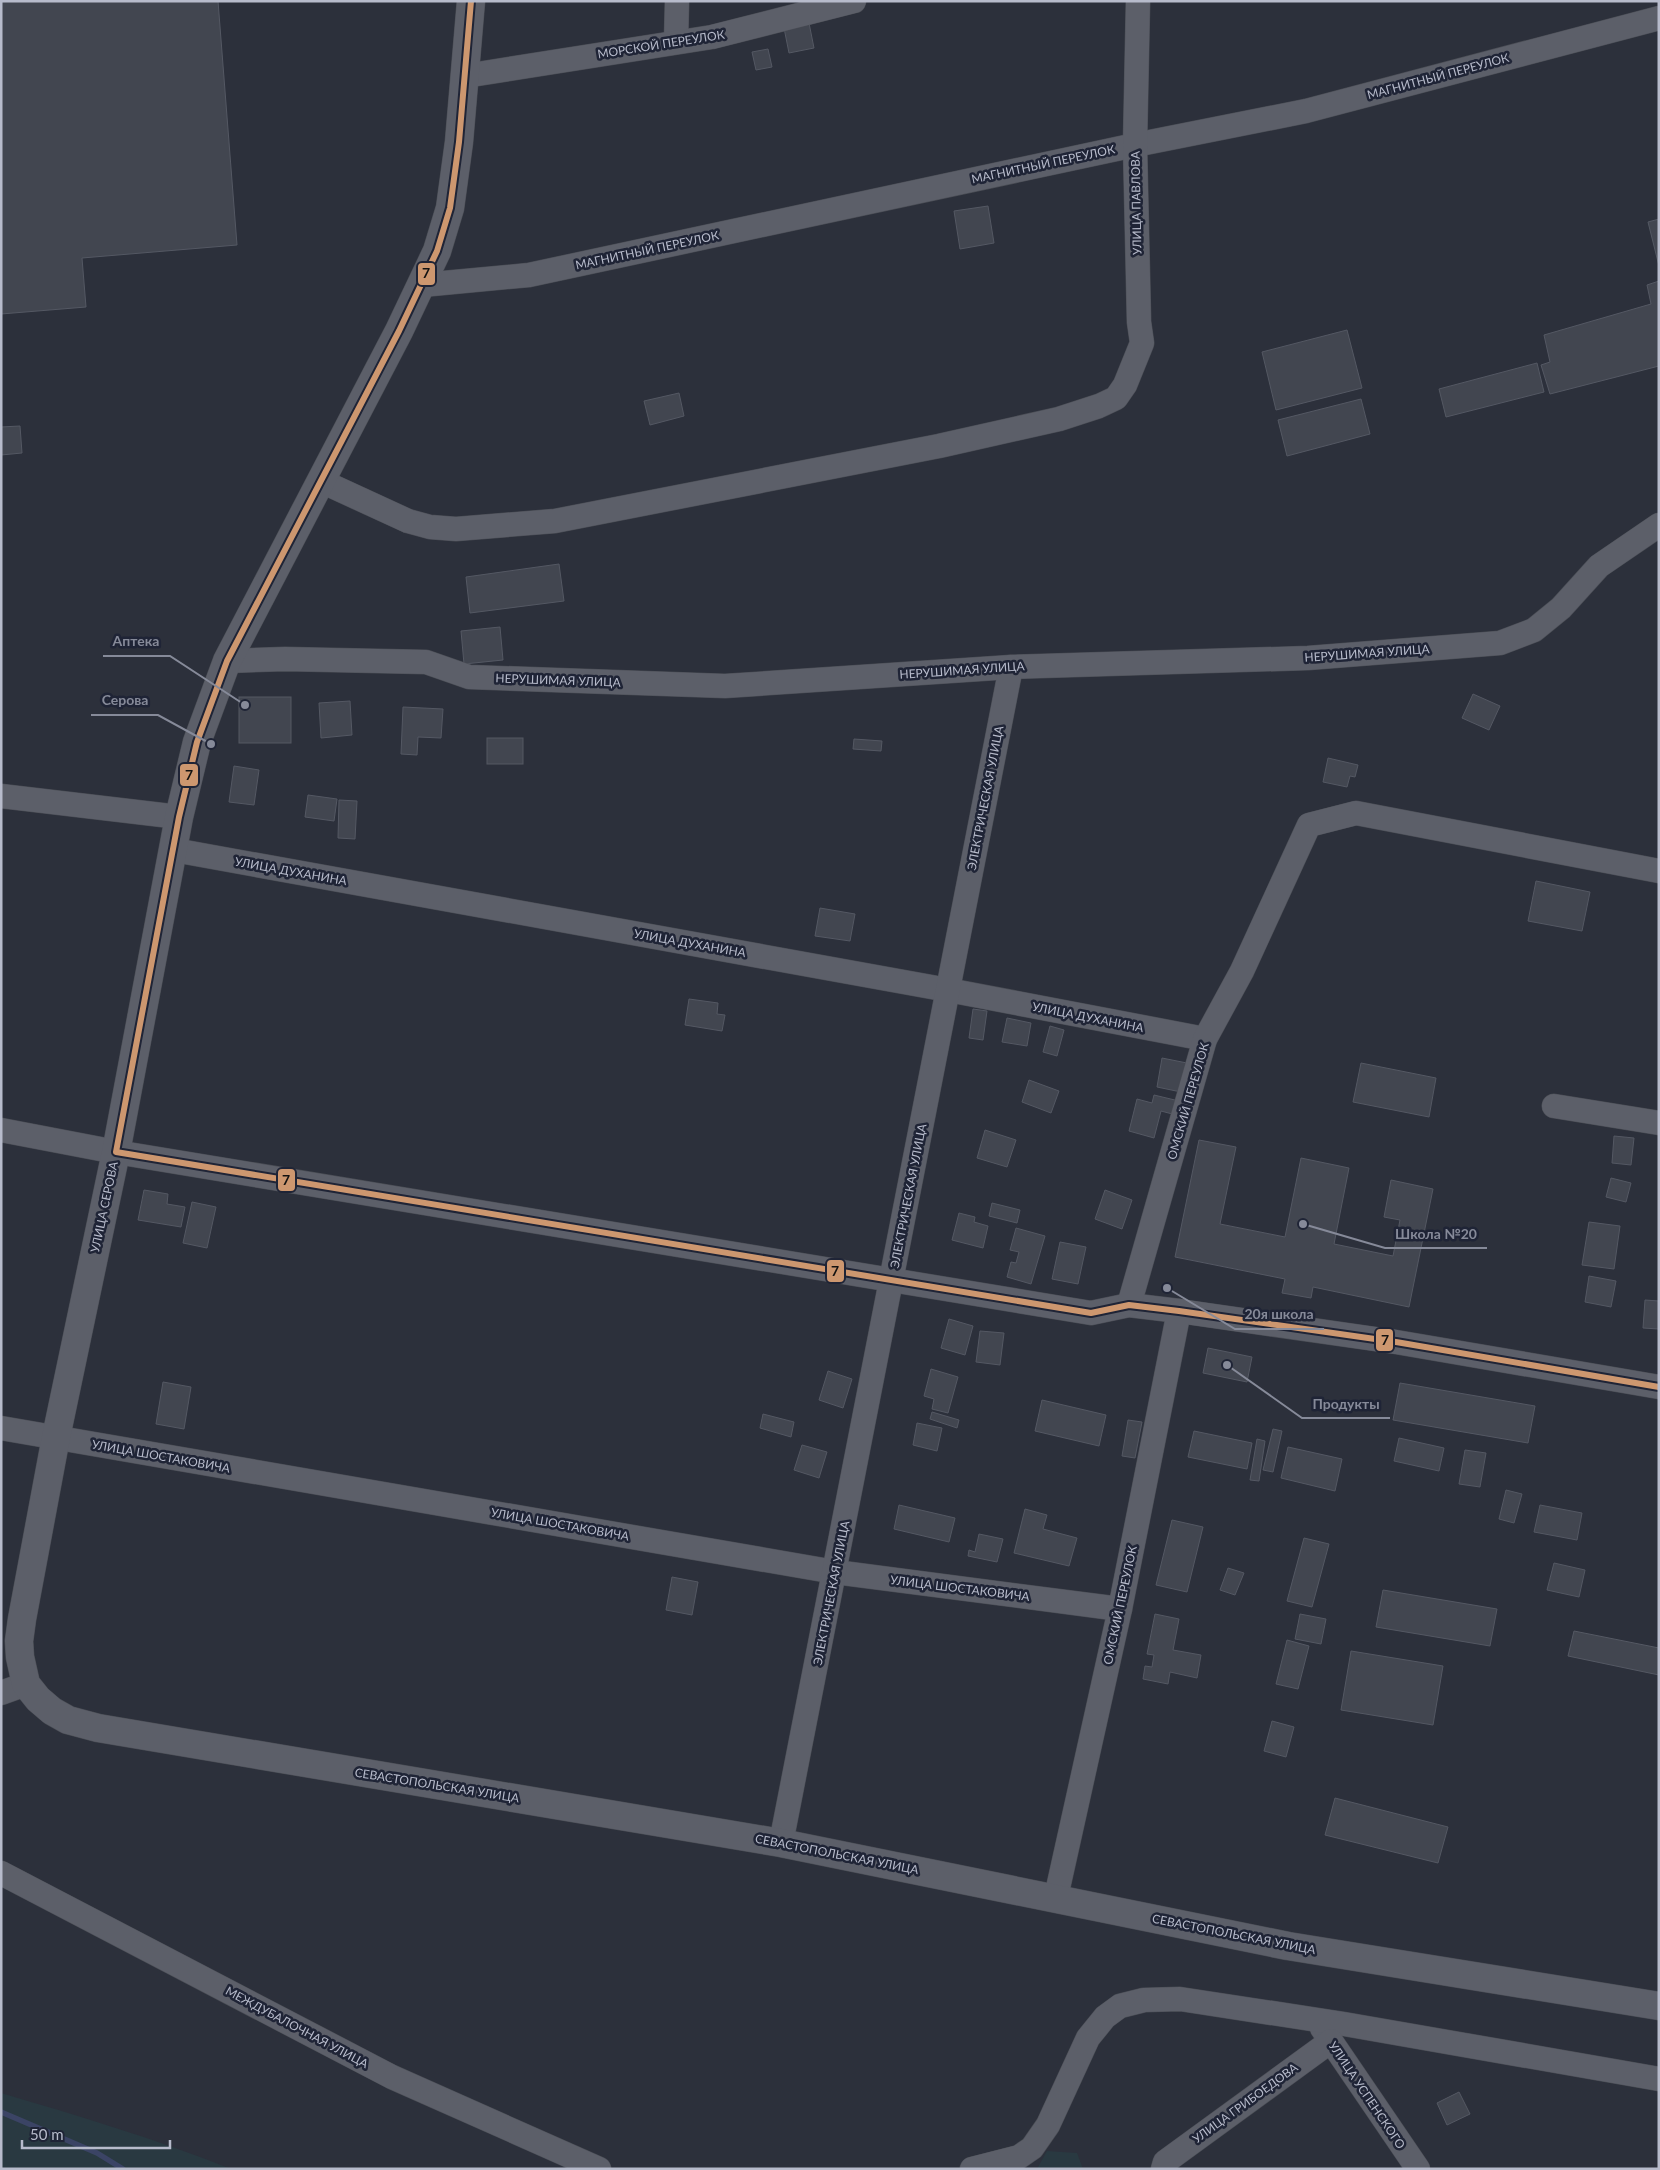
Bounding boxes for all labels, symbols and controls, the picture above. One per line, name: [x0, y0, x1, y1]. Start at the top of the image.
street label: МОРСКОЙ ПЕРЕУЛОК: [596, 27, 726, 61]
street label: МАГНИТНЫЙ ПЕРЕУЛОК: [1365, 50, 1511, 102]
street label: МАГНИТНЫЙ ПЕРЕУЛОК: [970, 141, 1116, 187]
street label: УЛИЦА ПАВЛОВА: [1128, 150, 1144, 255]
street label: МАГНИТНЫЙ ПЕРЕУЛОК: [574, 227, 720, 273]
line badge: 7: [417, 262, 436, 286]
text: 7: [422, 264, 430, 281]
callout: Аптека: [103, 627, 170, 656]
text: Аптека: [112, 632, 159, 649]
street label: НЕРУШИМАЯ УЛИЦА: [1304, 641, 1431, 665]
street label: НЕРУШИМАЯ УЛИЦА: [899, 658, 1026, 682]
street label: НЕРУШИМАЯ УЛИЦА: [495, 670, 622, 690]
callout: Серова: [91, 686, 158, 715]
text: Серова: [102, 691, 148, 708]
street label: ЭЛЕКТРИЧЕСКАЯ УЛИЦА: [964, 724, 1007, 872]
line badge: 7: [179, 763, 199, 787]
text: 7: [185, 766, 193, 783]
street label: УЛИЦА ДУХАНИНА: [234, 854, 349, 888]
street label: УЛИЦА ДУХАНИНА: [633, 926, 748, 960]
street label: УЛИЦА ДУХАНИНА: [1031, 999, 1146, 1035]
street label: ОМСКИЙ ПЕРЕУЛОК: [1164, 1041, 1212, 1161]
street label: ЭЛЕКТРИЧЕСКАЯ УЛИЦА: [887, 1122, 930, 1270]
street label: УЛИЦА СЕРОВА: [87, 1159, 121, 1254]
line badge: 7: [277, 1168, 296, 1192]
text: 7: [282, 1171, 290, 1188]
callout: Школа №20: [1385, 1219, 1487, 1248]
text: Школа №20: [1395, 1225, 1477, 1242]
line badge: 7: [826, 1259, 845, 1283]
text: 7: [831, 1262, 839, 1279]
callout: 20я школа: [1235, 1300, 1324, 1329]
text: 20я школа: [1244, 1305, 1314, 1322]
line badge: 7: [1375, 1328, 1394, 1352]
text: 7: [1381, 1331, 1389, 1348]
callout: Продукты: [1302, 1389, 1390, 1418]
text: Продукты: [1312, 1395, 1380, 1412]
street label: УЛИЦА ШОСТАКОВИЧА: [91, 1436, 232, 1476]
street label: УЛИЦА ШОСТАКОВИЧА: [490, 1504, 631, 1544]
street label: ЭЛЕКТРИЧЕСКАЯ УЛИЦА: [810, 1519, 853, 1667]
street label: ОМСКИЙ ПЕРЕУЛОК: [1100, 1544, 1140, 1666]
street label: УЛИЦА ШОСТАКОВИЧА: [889, 1572, 1031, 1604]
street label: СЕВАСТОПОЛЬСКАЯ УЛИЦА: [354, 1765, 521, 1806]
street label: СЕВАСТОПОЛЬСКАЯ УЛИЦА: [754, 1831, 921, 1877]
street label: СЕВАСТОПОЛЬСКАЯ УЛИЦА: [1151, 1911, 1318, 1957]
street label: МЕЖДУБАЛОЧНАЯ УЛИЦА: [223, 1983, 372, 2072]
street label: УЛИЦА УСПЕНСКОГО: [1325, 2038, 1409, 2152]
street label: УЛИЦА ГРИБОЕДОВА: [1189, 2059, 1301, 2146]
scale bar: [22, 2118, 170, 2150]
text: 50 m: [30, 2125, 64, 2143]

